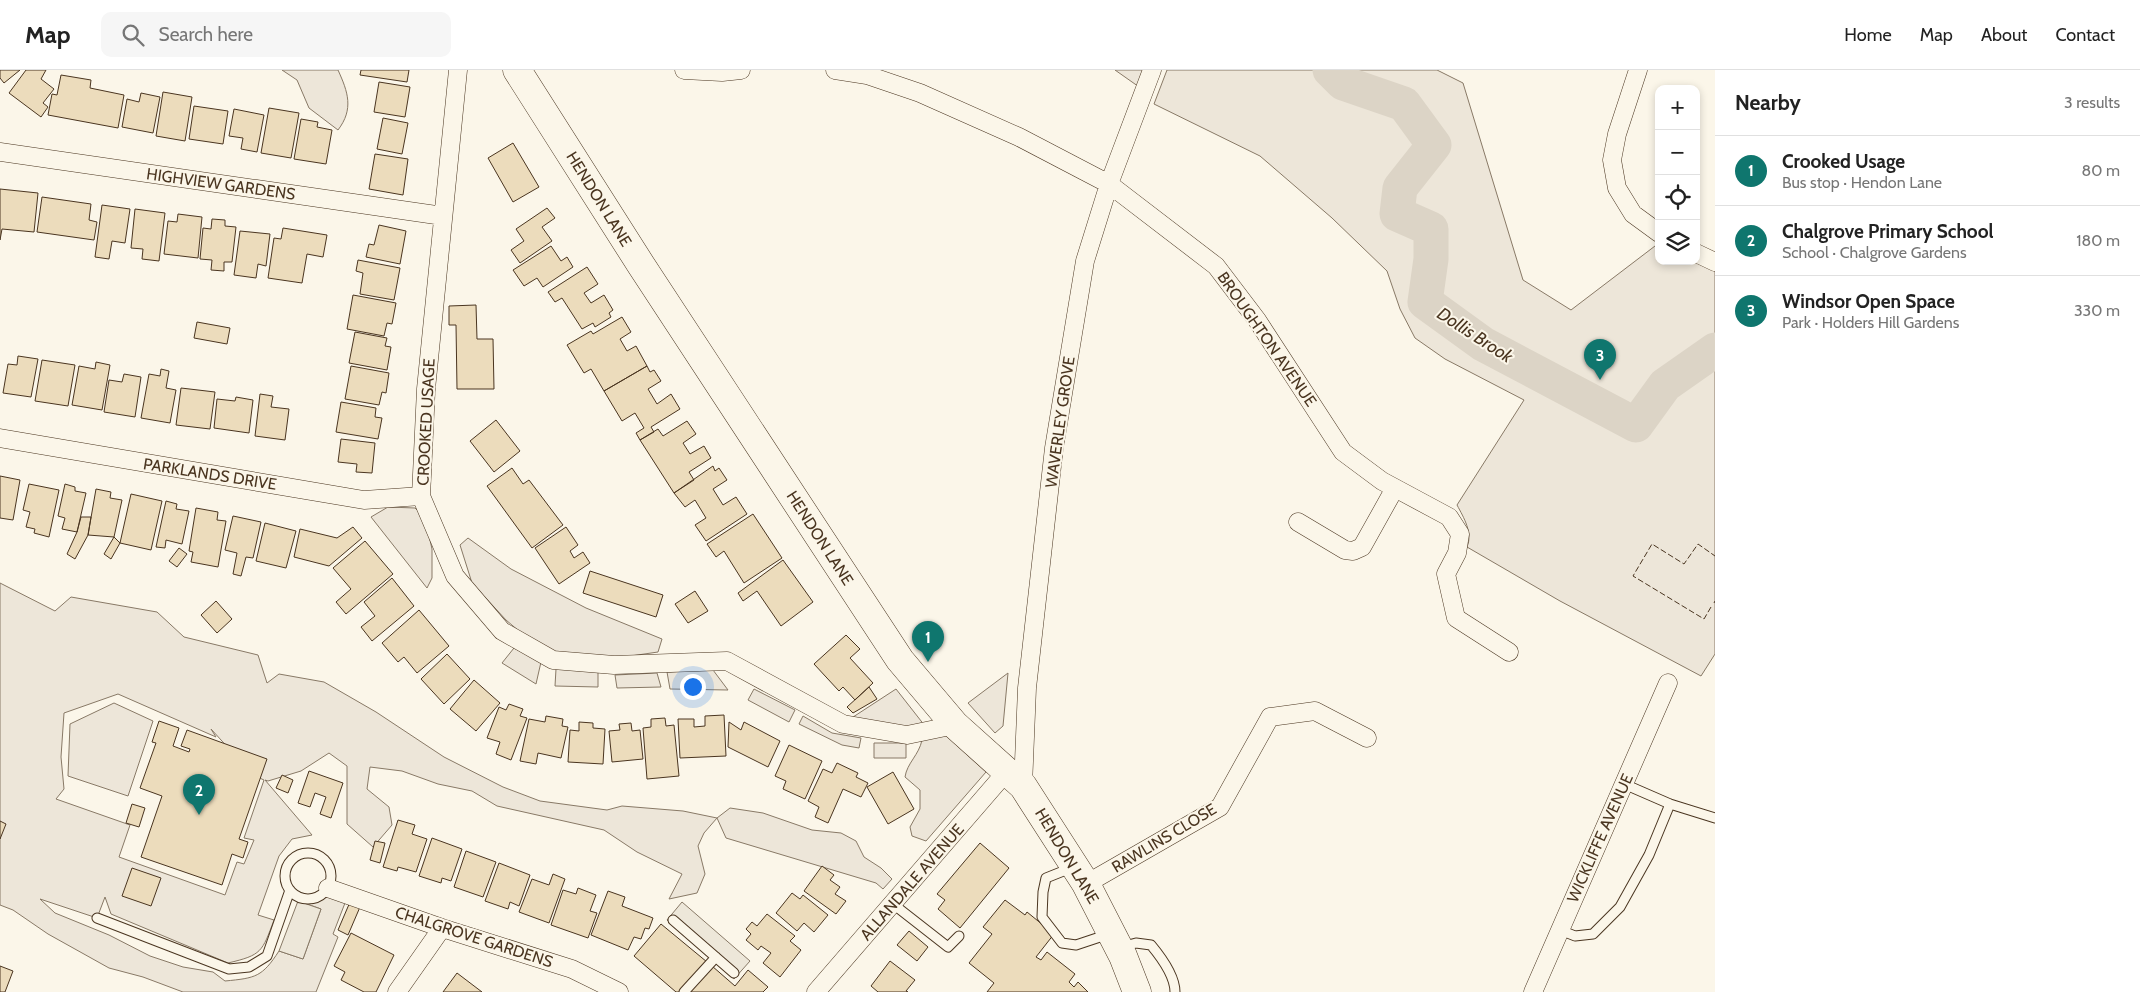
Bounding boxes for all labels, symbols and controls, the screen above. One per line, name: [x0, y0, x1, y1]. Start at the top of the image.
search box: [101, 12, 451, 57]
text: Map: [25, 20, 71, 49]
icon: search: [119, 21, 147, 49]
text: Search here: [159, 23, 253, 46]
text: Home: [1844, 24, 1892, 46]
text: Map: [1920, 24, 1953, 46]
text: About: [1981, 24, 2027, 46]
text: Contact: [2055, 24, 2115, 46]
map controls: [1655, 85, 1700, 265]
button: +: [1655, 85, 1700, 130]
text: Nearby: [1735, 90, 1801, 115]
text: 3 results: [2064, 93, 2120, 112]
button: −: [1655, 130, 1700, 175]
street label: HENDON LANE: [562, 148, 636, 250]
text: Crooked Usage: [1782, 150, 1905, 173]
text: 1: [1748, 161, 1754, 180]
text: 80 m: [2082, 161, 2120, 180]
street label: HIGHVIEW GARDENS: [145, 164, 297, 204]
text: Bus stop · Hendon Lane: [1782, 173, 1942, 192]
button: locate: [1655, 175, 1700, 220]
button: layers: [1655, 220, 1700, 265]
text: Chalgrove Primary School: [1782, 220, 1994, 243]
text: 2: [1747, 231, 1755, 250]
text: 180 m: [2076, 231, 2120, 250]
text: School · Chalgrove Gardens: [1782, 243, 1967, 262]
street label: BROUGHTON AVENUE: [1213, 268, 1321, 410]
text: Windsor Open Space: [1782, 290, 1955, 313]
text: 3: [1747, 301, 1755, 320]
text: 330 m: [2074, 301, 2120, 320]
water label: Dollis Brook: [1433, 302, 1518, 368]
text: Park · Holders Hill Gardens: [1782, 313, 1959, 332]
pin: 3: [1584, 339, 1616, 380]
street label: WAVERLEY GROVE: [1041, 355, 1079, 489]
street label: CROOKED USAGE: [413, 358, 439, 486]
street label: PARKLANDS DRIVE: [142, 454, 278, 494]
street label: HENDON LANE: [783, 487, 858, 589]
pin: 1: [912, 621, 944, 662]
your location: [680, 674, 706, 700]
street label: WICKLIFFE AVENUE: [1563, 771, 1637, 905]
pin: 2: [183, 774, 215, 815]
street label: RAWLINS CLOSE: [1108, 799, 1220, 877]
street label: HENDON LANE: [1031, 805, 1103, 907]
street label: ALLANDALE AVENUE: [856, 820, 968, 944]
street label: CHALGROVE GARDENS: [393, 903, 555, 971]

